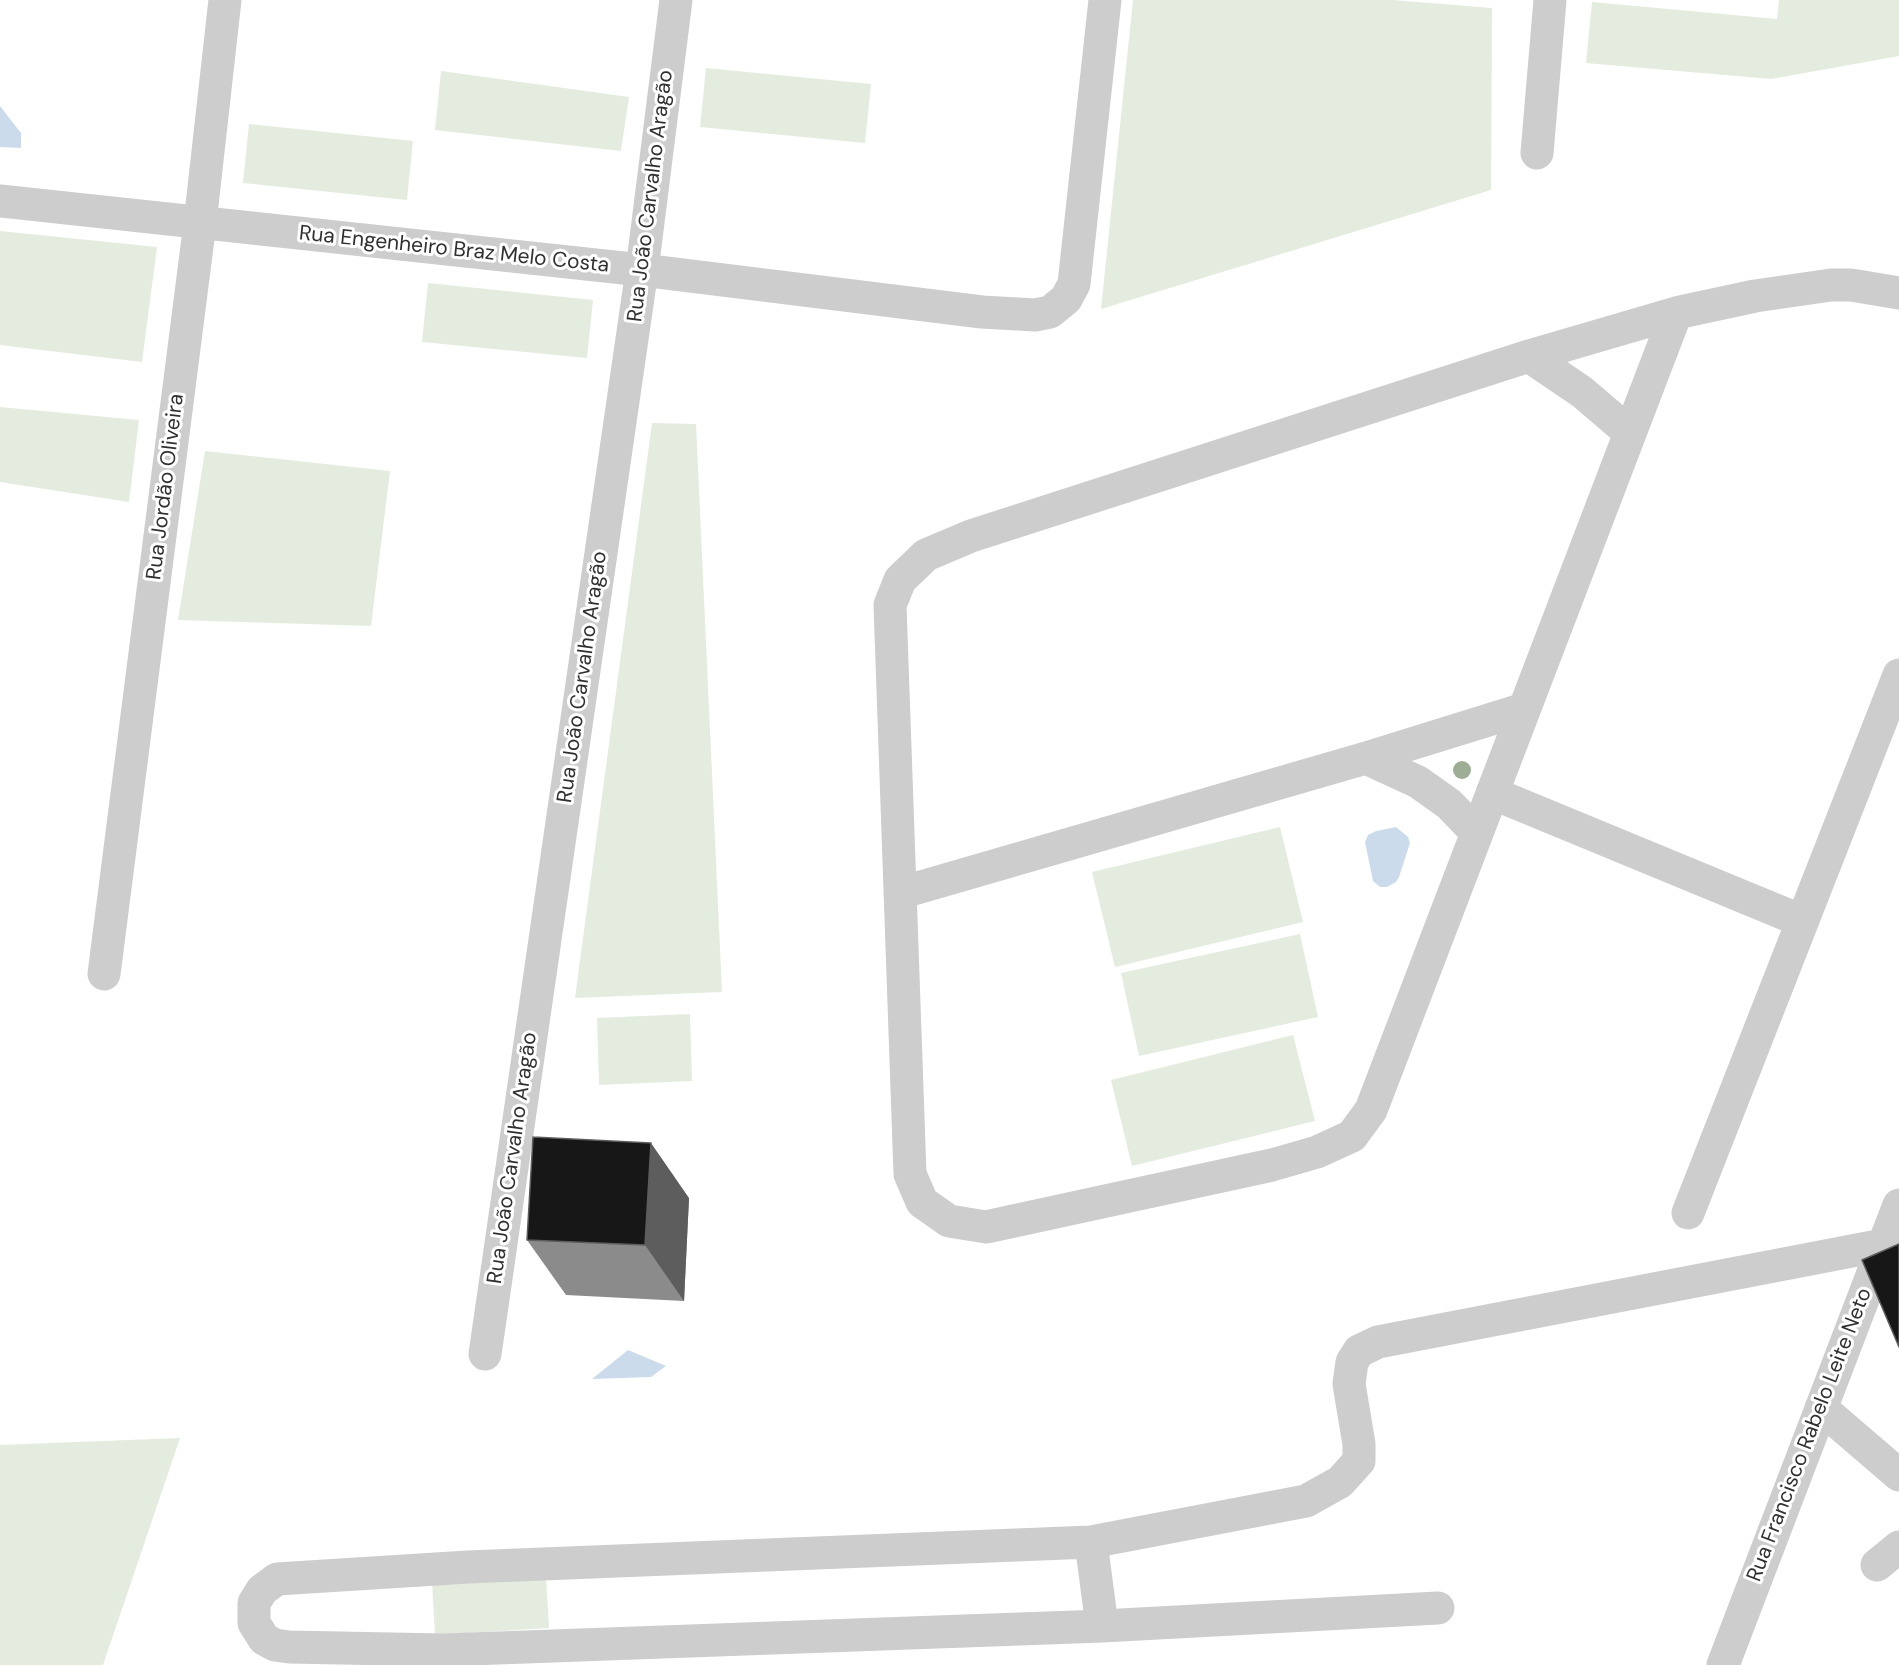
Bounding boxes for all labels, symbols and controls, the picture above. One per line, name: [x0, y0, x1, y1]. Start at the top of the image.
street label: Rua João Carvalho Aragão: [623, 69, 679, 323]
street label: Rua Engenheiro Braz Melo Costa: [298, 221, 610, 279]
street label: Rua Jordão Oliveira: [142, 393, 190, 581]
street label: Rua João Carvalho Aragão: [553, 550, 613, 804]
street label: Rua João Carvalho Aragão: [483, 1031, 543, 1285]
street label: Rua Francisco Rabelo Leite Neto: [1742, 1285, 1878, 1585]

